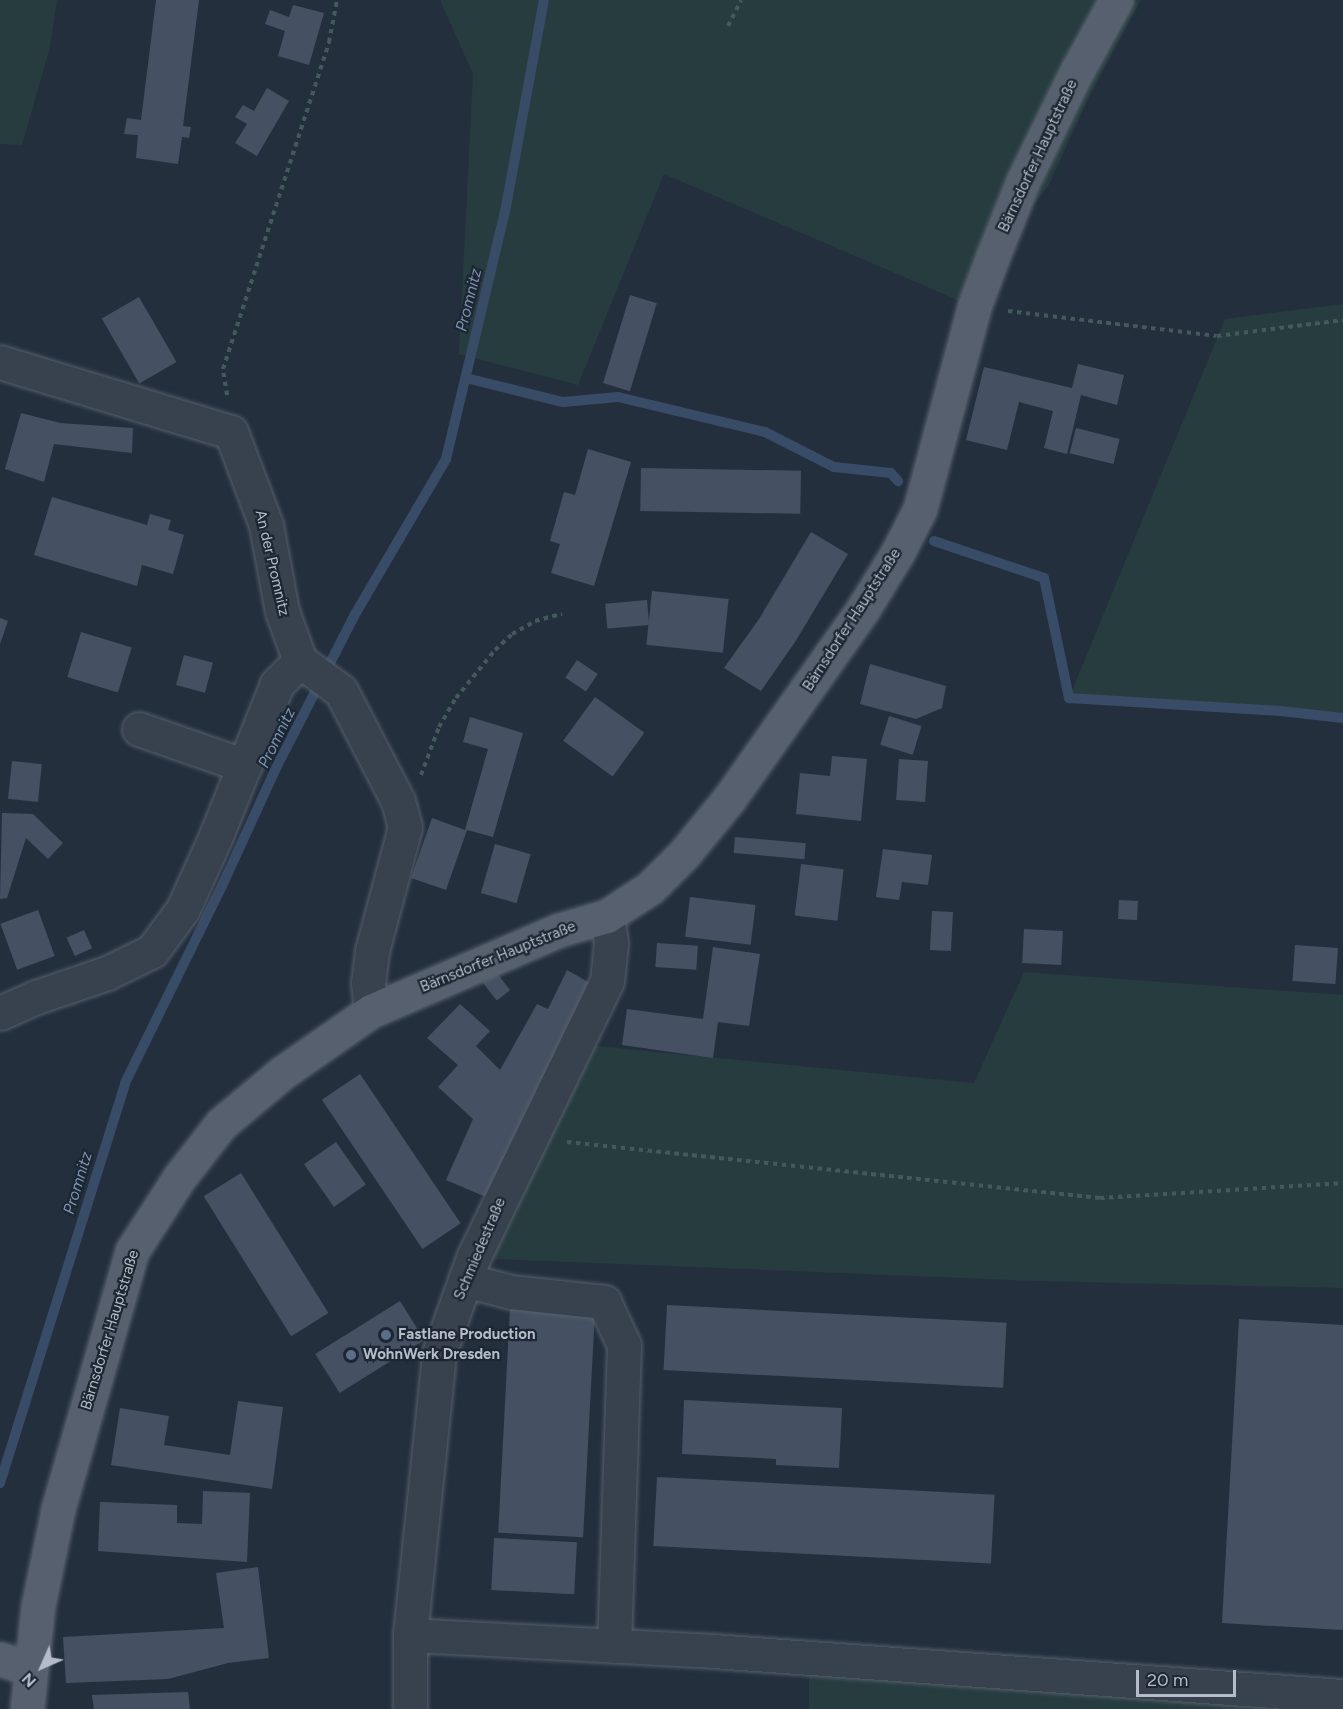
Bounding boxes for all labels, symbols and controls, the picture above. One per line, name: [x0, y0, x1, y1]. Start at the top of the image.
street label: Bärnsdorfer Hauptstraße: [995, 77, 1081, 235]
water label: Promnitz: [452, 267, 486, 333]
street label: An der Promnitz: [251, 508, 293, 618]
street label: Bärnsdorfer Hauptstraße: [799, 545, 905, 695]
water label: Promnitz: [254, 705, 300, 771]
street label: Bärnsdorfer Hauptstraße: [418, 918, 578, 996]
water label: Promnitz: [59, 1149, 97, 1217]
street label: Schmiedestraße: [450, 1195, 510, 1303]
street label: Bärnsdorfer Hauptstraße: [77, 1248, 143, 1412]
place label: Fastlane Production: [398, 1326, 536, 1344]
marker: Fastlane Production: [379, 1328, 393, 1342]
place label: WohnWerk Dresden: [363, 1346, 500, 1364]
marker: WohnWerk Dresden: [344, 1348, 358, 1362]
north arrow: [12, 1637, 72, 1697]
scale bar: [1139, 1658, 1240, 1696]
text: N: [18, 1669, 40, 1691]
text: 20 m: [1147, 1669, 1188, 1691]

